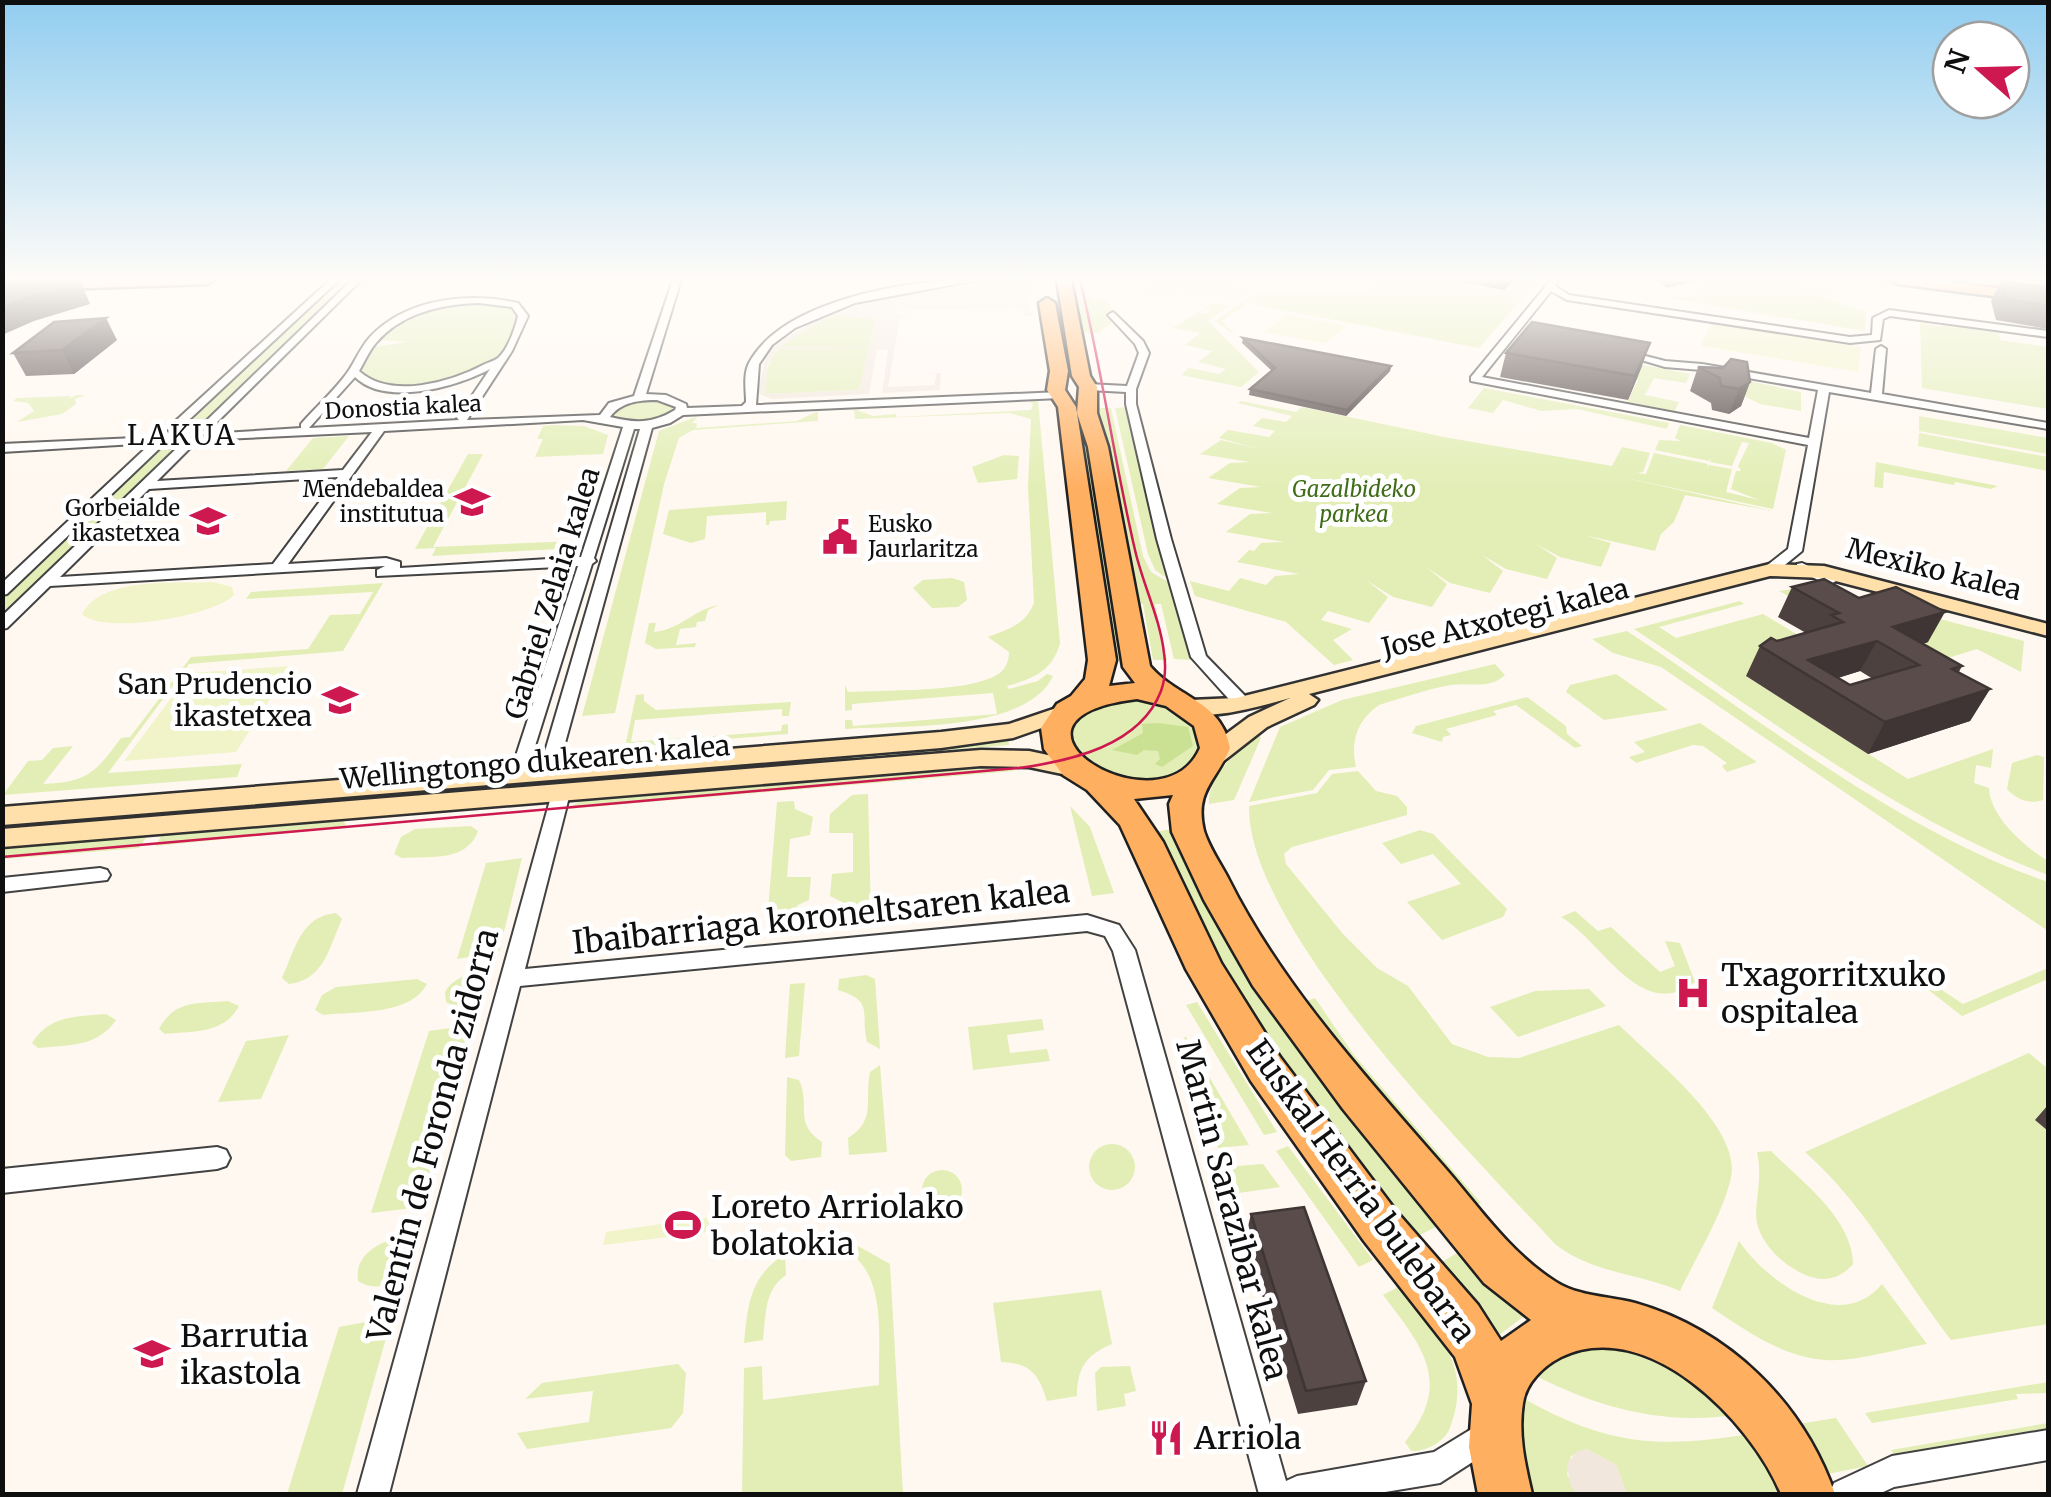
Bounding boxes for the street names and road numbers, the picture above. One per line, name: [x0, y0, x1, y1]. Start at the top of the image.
street label: Donostia kalea: [324, 389, 482, 425]
street label: Gabriel Zelaia kalea: [497, 463, 607, 723]
street label: Mexiko kalea: [1843, 530, 2025, 608]
street label: Jose Atxotegi kalea: [1377, 570, 1632, 666]
street label: Wellingtongo dukearen kalea: [338, 727, 731, 797]
street label: Ibaibarriaga koroneltsaren kalea: [570, 871, 1072, 963]
street label: Valentin de Foronda zidorra: [358, 924, 507, 1347]
street label: Euskal Herria bulebarra: [1238, 1032, 1484, 1350]
street label: Martin Sarazibar kalea: [1167, 1036, 1297, 1384]

